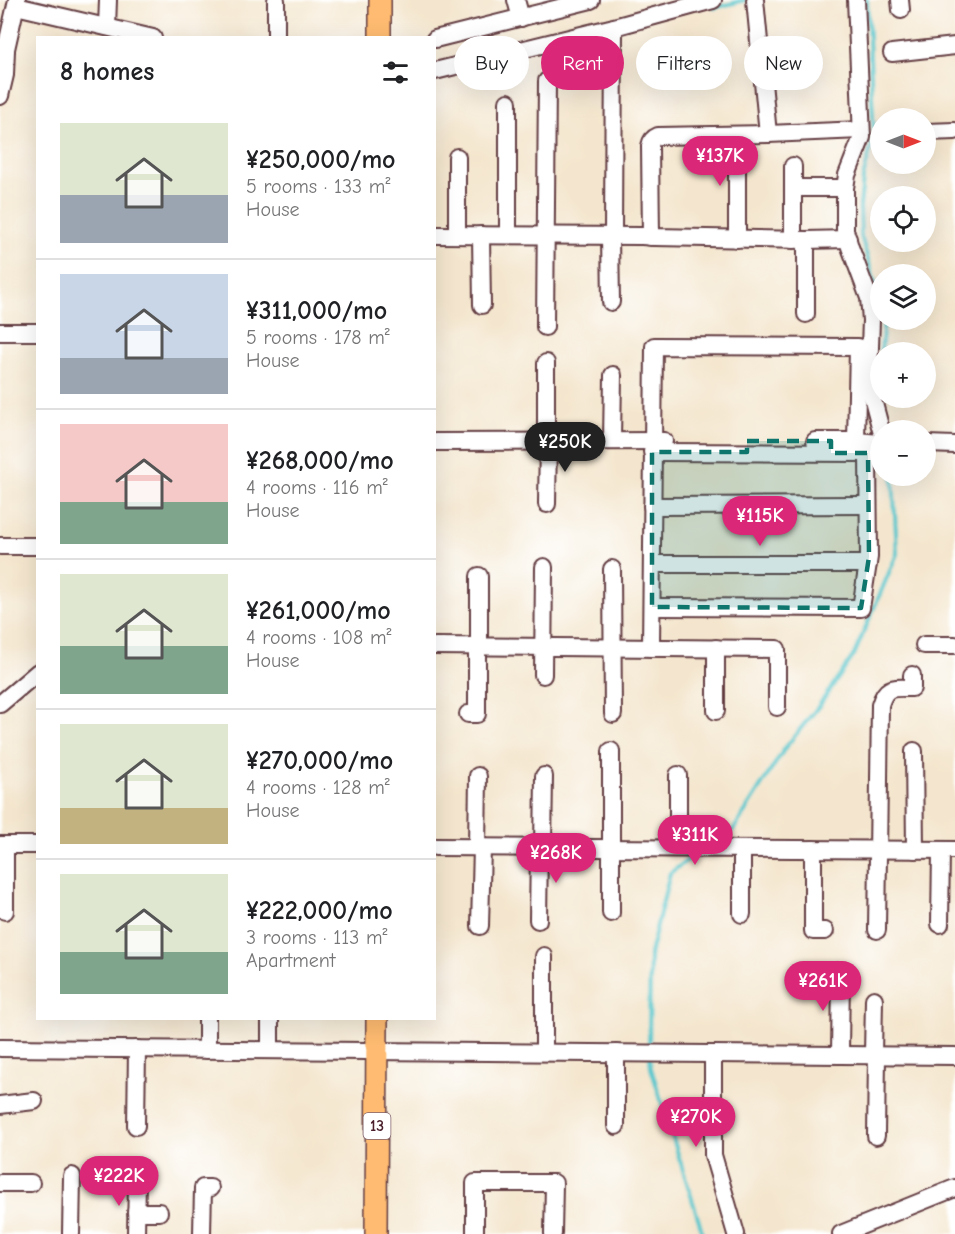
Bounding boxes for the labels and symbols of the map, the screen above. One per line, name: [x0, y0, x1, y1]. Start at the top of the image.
north arrow: [870, 108, 936, 174]
pin: ¥137K: [678, 136, 762, 187]
pin: ¥250K: [523, 422, 607, 473]
pin: ¥115K: [718, 496, 802, 547]
pin: ¥311K: [653, 815, 737, 866]
pin: ¥268K: [514, 833, 598, 884]
pin: ¥261K: [781, 961, 865, 1012]
pin: ¥270K: [654, 1097, 738, 1148]
road number: 13: [364, 1113, 391, 1139]
pin: ¥222K: [77, 1156, 161, 1207]

